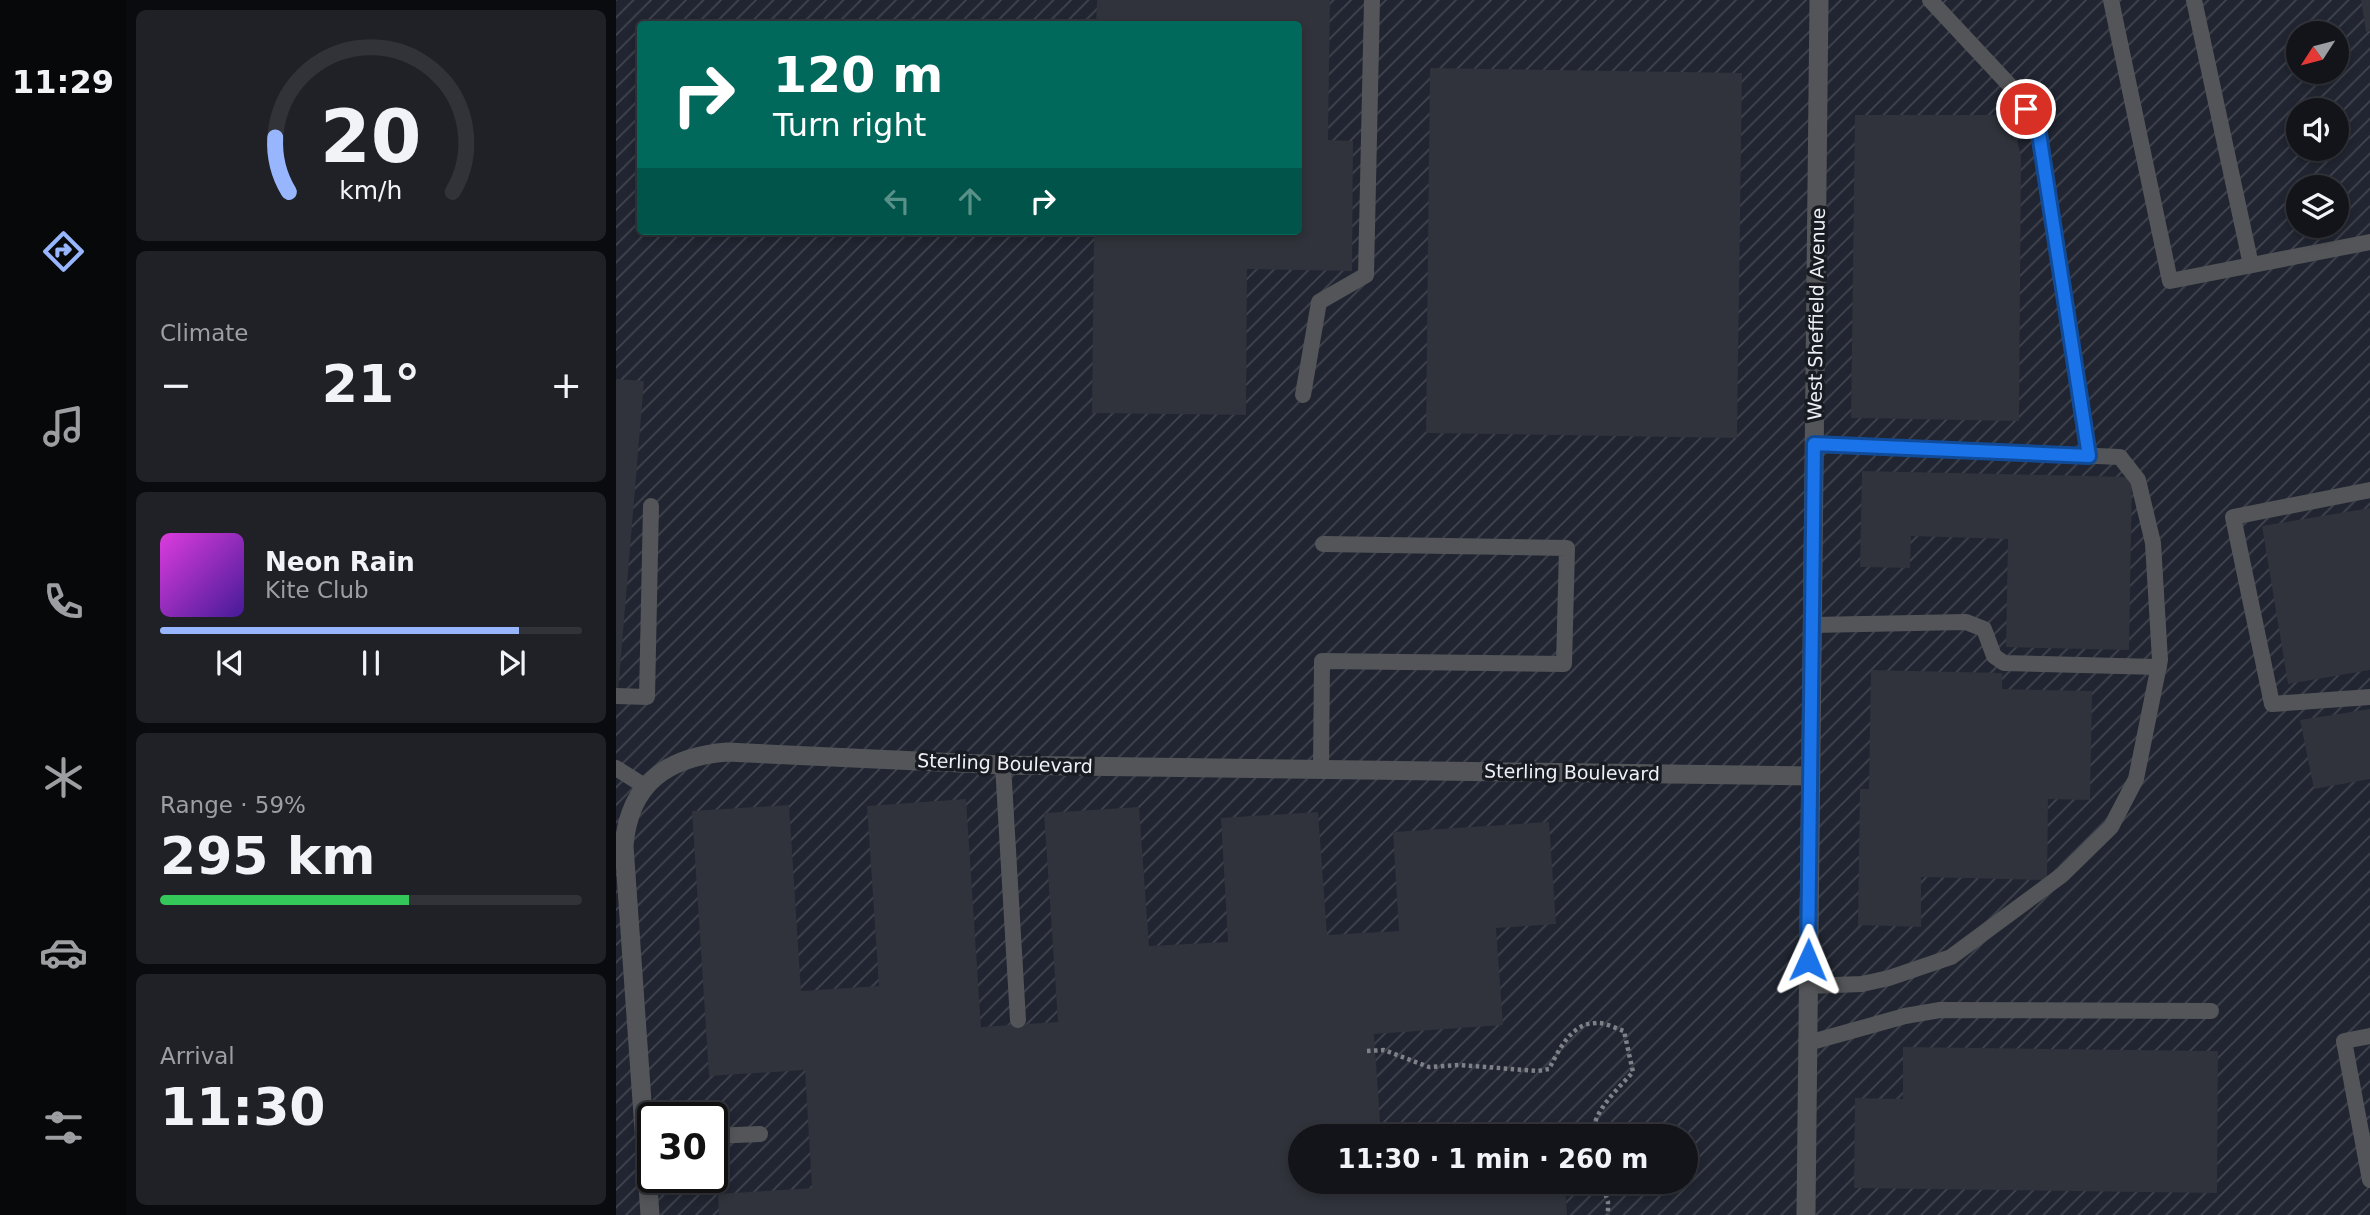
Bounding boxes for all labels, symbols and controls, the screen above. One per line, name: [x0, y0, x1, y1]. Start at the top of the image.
north arrow: [2286, 21, 2348, 84]
map controls: [2286, 21, 2349, 238]
text: 120 m: [773, 47, 943, 104]
icon: right: [658, 49, 749, 140]
text: 11:29: [12, 63, 114, 101]
pin: [1996, 79, 2056, 139]
icon: arrive: [2007, 90, 2045, 128]
text: 20: [320, 94, 422, 179]
button: sound: [2286, 98, 2349, 161]
text: Turn right: [773, 106, 926, 144]
text: km/h: [339, 175, 403, 204]
button: layers: [2286, 175, 2349, 238]
icon: left: [878, 182, 916, 220]
icon: ahead: [951, 182, 989, 220]
icon: right: [1024, 182, 1062, 220]
street label: West Sheffield Avenue: [1803, 208, 1829, 420]
icon: directions: [39, 227, 88, 276]
text: Climate: [160, 320, 249, 346]
text: 21°: [322, 354, 420, 414]
text: −: [160, 363, 192, 407]
text: +: [550, 363, 582, 407]
icon: music: [39, 402, 88, 451]
text: Neon Rain: [265, 547, 415, 577]
icon: phone: [39, 577, 88, 626]
text: Kite Club: [265, 577, 369, 603]
icon: previous: [211, 644, 249, 682]
icon: pause: [352, 644, 390, 682]
icon: next: [493, 644, 531, 682]
street label: Sterling Boulevard: [917, 749, 1093, 777]
icon: climate: [39, 753, 88, 802]
street label: Sterling Boulevard: [1484, 759, 1660, 785]
text: Range · 59%: [160, 792, 306, 818]
text: 295 km: [160, 826, 375, 886]
position arrow: [1771, 923, 1845, 997]
icon: car: [39, 928, 88, 977]
text: Arrival: [160, 1043, 235, 1069]
text: 11:30: [160, 1077, 326, 1137]
speed limit sign: 30: [637, 1102, 728, 1193]
icon: filters: [39, 1103, 88, 1152]
text: 11:30 · 1 min · 260 m: [1338, 1144, 1648, 1174]

